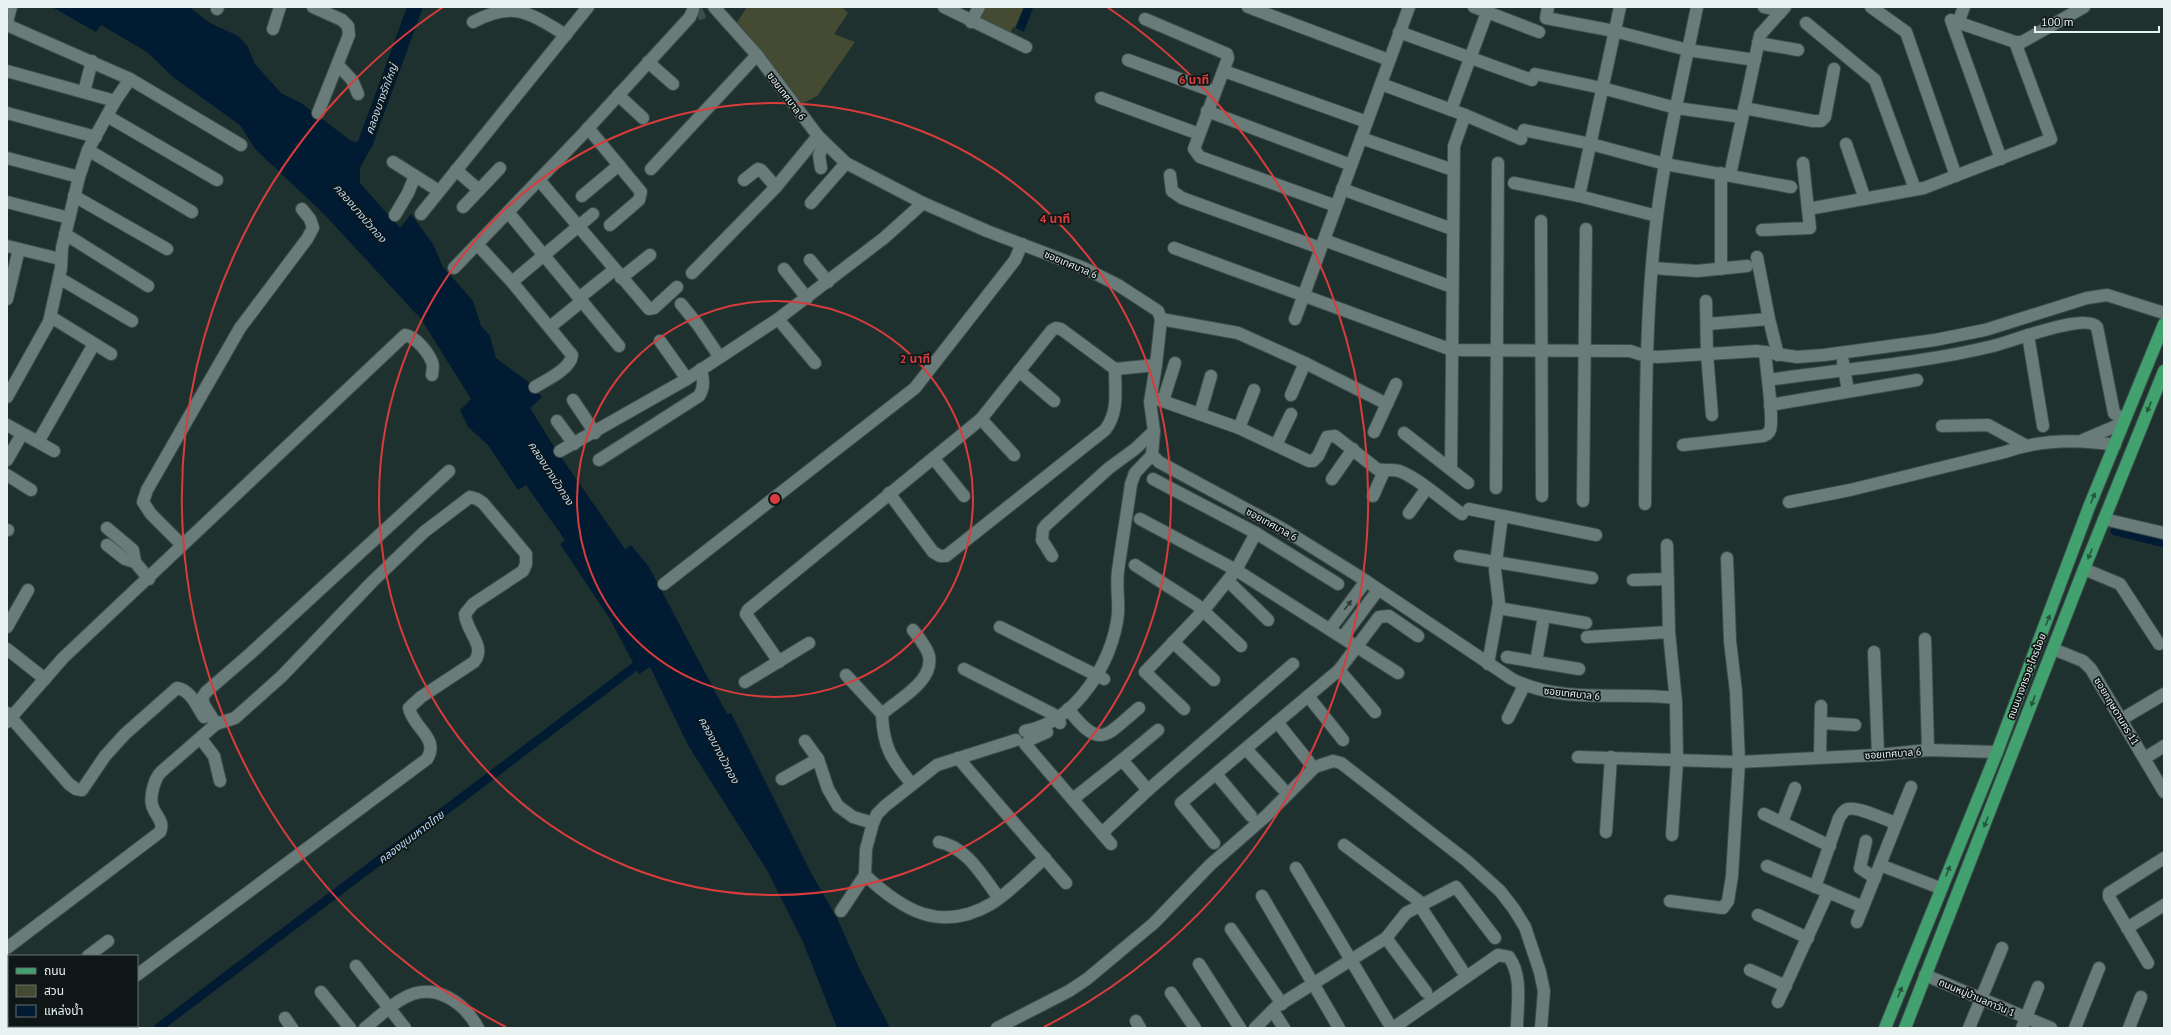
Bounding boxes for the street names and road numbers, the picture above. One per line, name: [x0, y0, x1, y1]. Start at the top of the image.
street label: ซอยเทศบาล 6: [764, 70, 809, 123]
street label: ซอยเทศบาล 6: [1042, 247, 1099, 281]
street label: ซอยเทศบาล 6: [1244, 505, 1300, 544]
street label: ถนนบางกรวย-ไทรน้อย: [2004, 631, 2049, 721]
street label: ซอยกฤษดานคร 11: [2091, 675, 2142, 747]
street label: ซอยเทศบาล 6: [1543, 684, 1601, 703]
street label: ซอยเทศบาล 6: [1864, 745, 1922, 762]
street label: ถนนหมู่บ้านลภาวัน 1: [1937, 976, 2017, 1019]

